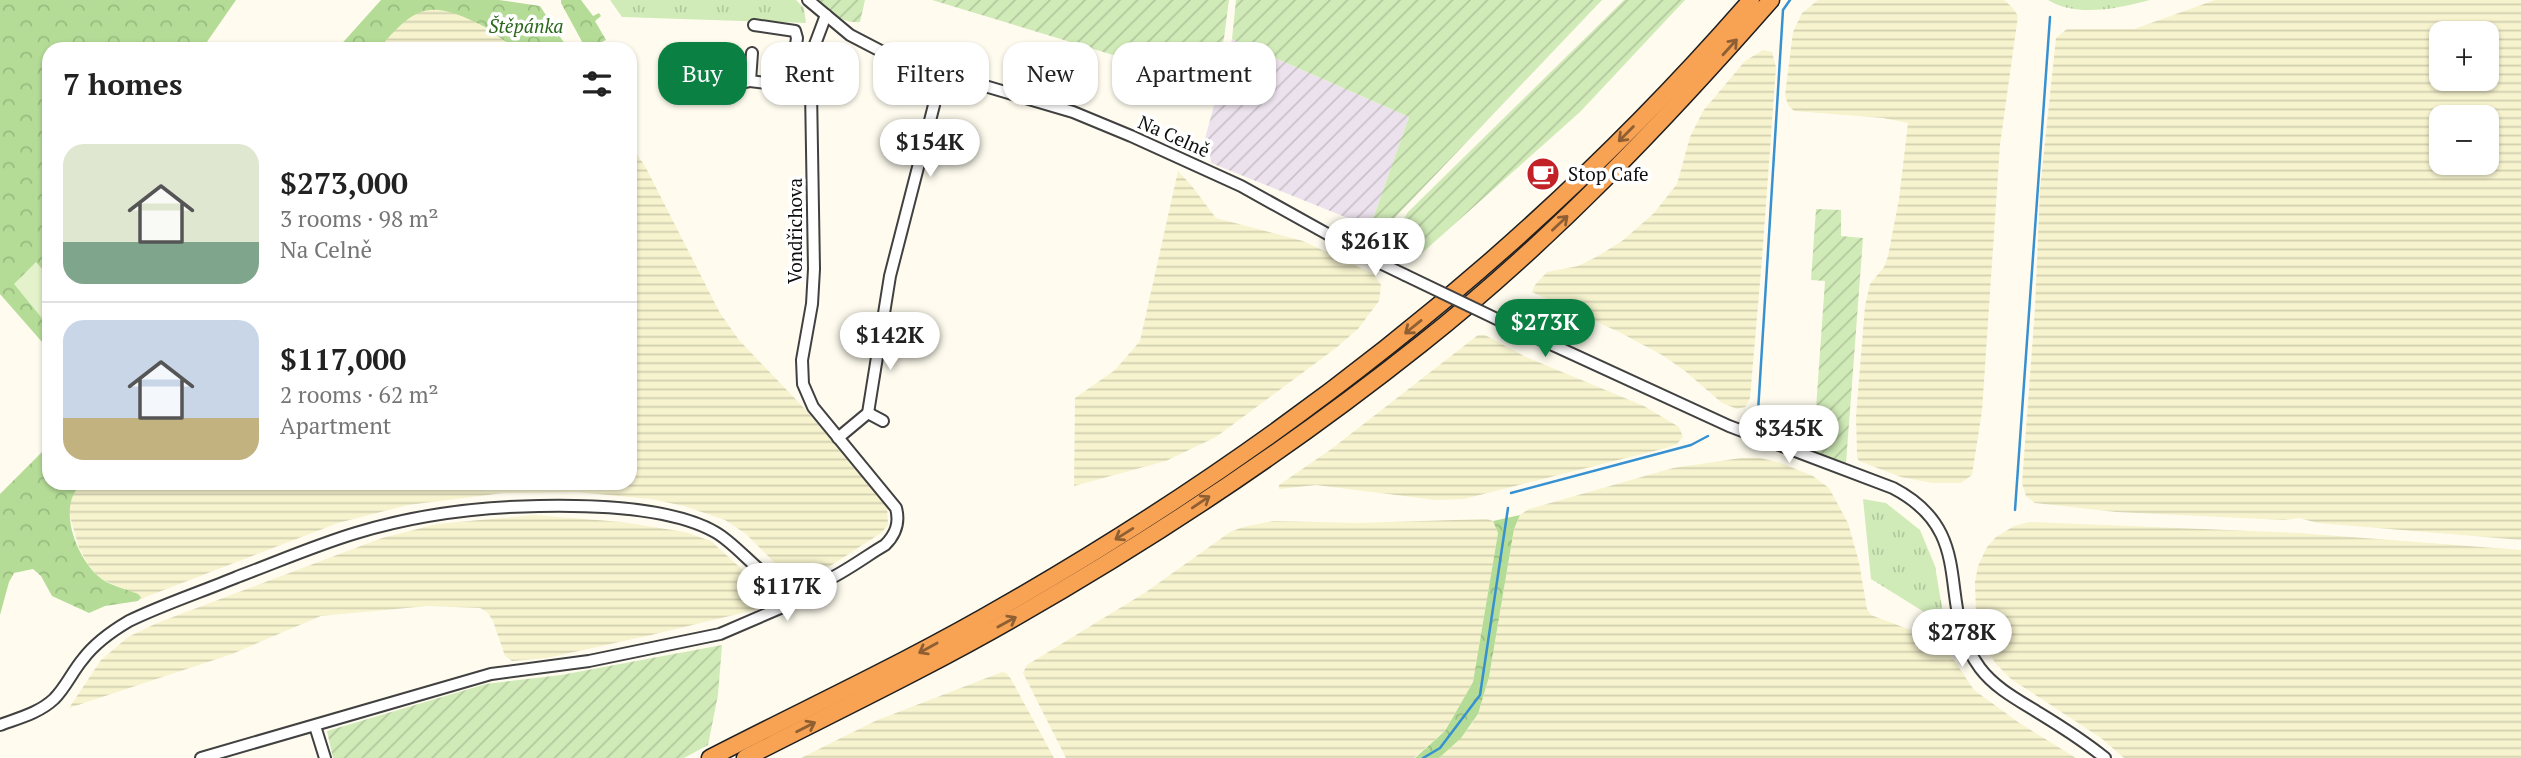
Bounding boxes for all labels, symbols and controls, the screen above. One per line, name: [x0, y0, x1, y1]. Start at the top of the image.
park label: Štěpánka: [488, 13, 564, 38]
map controls: [2429, 21, 2499, 175]
button: +: [2429, 21, 2499, 91]
one-way arrow: [1721, 39, 1738, 56]
chip: Buy: [658, 42, 747, 105]
chip: Rent: [761, 42, 859, 105]
chip: Filters: [873, 42, 989, 105]
chip: New: [1003, 42, 1098, 105]
chip: Apartment: [1112, 42, 1276, 105]
text: 7 homes: [63, 64, 182, 104]
icon: filters: [578, 65, 616, 103]
button: −: [2429, 105, 2499, 175]
street label: Na Celně: [1134, 109, 1214, 162]
pin: $154K: [881, 120, 979, 179]
one-way arrow: [1618, 125, 1635, 142]
text: $154K: [896, 126, 964, 157]
cafe icon: Stop Cafe: [1524, 155, 1562, 193]
place label: Stop Cafe: [1568, 161, 1649, 186]
text: $273,000: [280, 163, 408, 203]
icon: home: [119, 172, 203, 256]
street label: Vondřichova: [782, 178, 807, 284]
text: 3 rooms · 98 m²: [280, 203, 439, 234]
one-way arrow: [1551, 215, 1569, 231]
pin: $261K: [1326, 218, 1424, 278]
text: $261K: [1341, 225, 1409, 256]
text: Na Celně: [280, 234, 372, 265]
pin: $273K: [1496, 300, 1594, 359]
text: $273K: [1511, 306, 1579, 337]
pin: $142K: [841, 312, 939, 372]
text: $142K: [856, 319, 924, 350]
one-way arrow: [1404, 319, 1422, 335]
text: $117,000: [280, 339, 406, 379]
icon: home: [119, 348, 203, 432]
text: 2 rooms · 62 m²: [280, 379, 439, 410]
pin: $345K: [1740, 406, 1838, 465]
text: Apartment: [280, 410, 391, 441]
text: $345K: [1755, 412, 1823, 443]
one-way arrow: [1191, 495, 1210, 509]
one-way arrow: [1115, 528, 1135, 542]
pin: $117K: [738, 564, 836, 623]
text: $117K: [753, 570, 821, 601]
pin: $278K: [1913, 610, 2011, 669]
one-way arrow: [997, 615, 1017, 629]
text: $278K: [1928, 616, 1996, 647]
one-way arrow: [918, 641, 938, 655]
one-way arrow: [795, 720, 816, 733]

